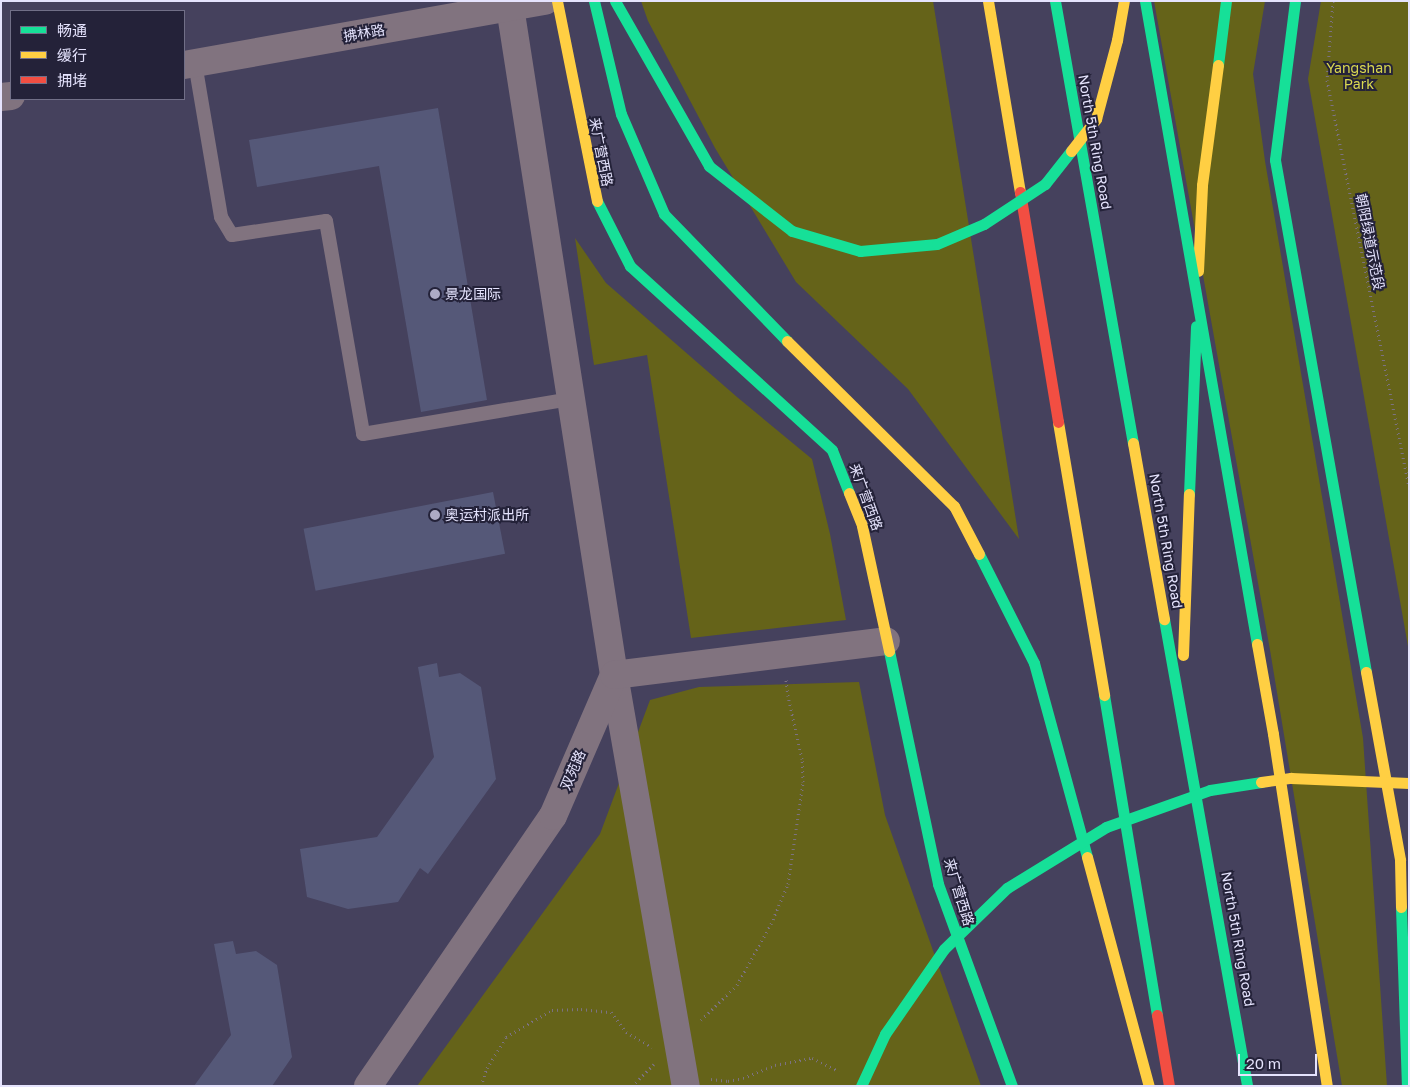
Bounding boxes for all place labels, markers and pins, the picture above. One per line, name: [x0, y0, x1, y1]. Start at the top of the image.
place label: 景龙国际: [445, 286, 501, 302]
marker: 景龙国际: [429, 288, 441, 300]
place label: 奥运村派出所: [445, 507, 529, 523]
marker: 奥运村派出所: [429, 509, 441, 521]

